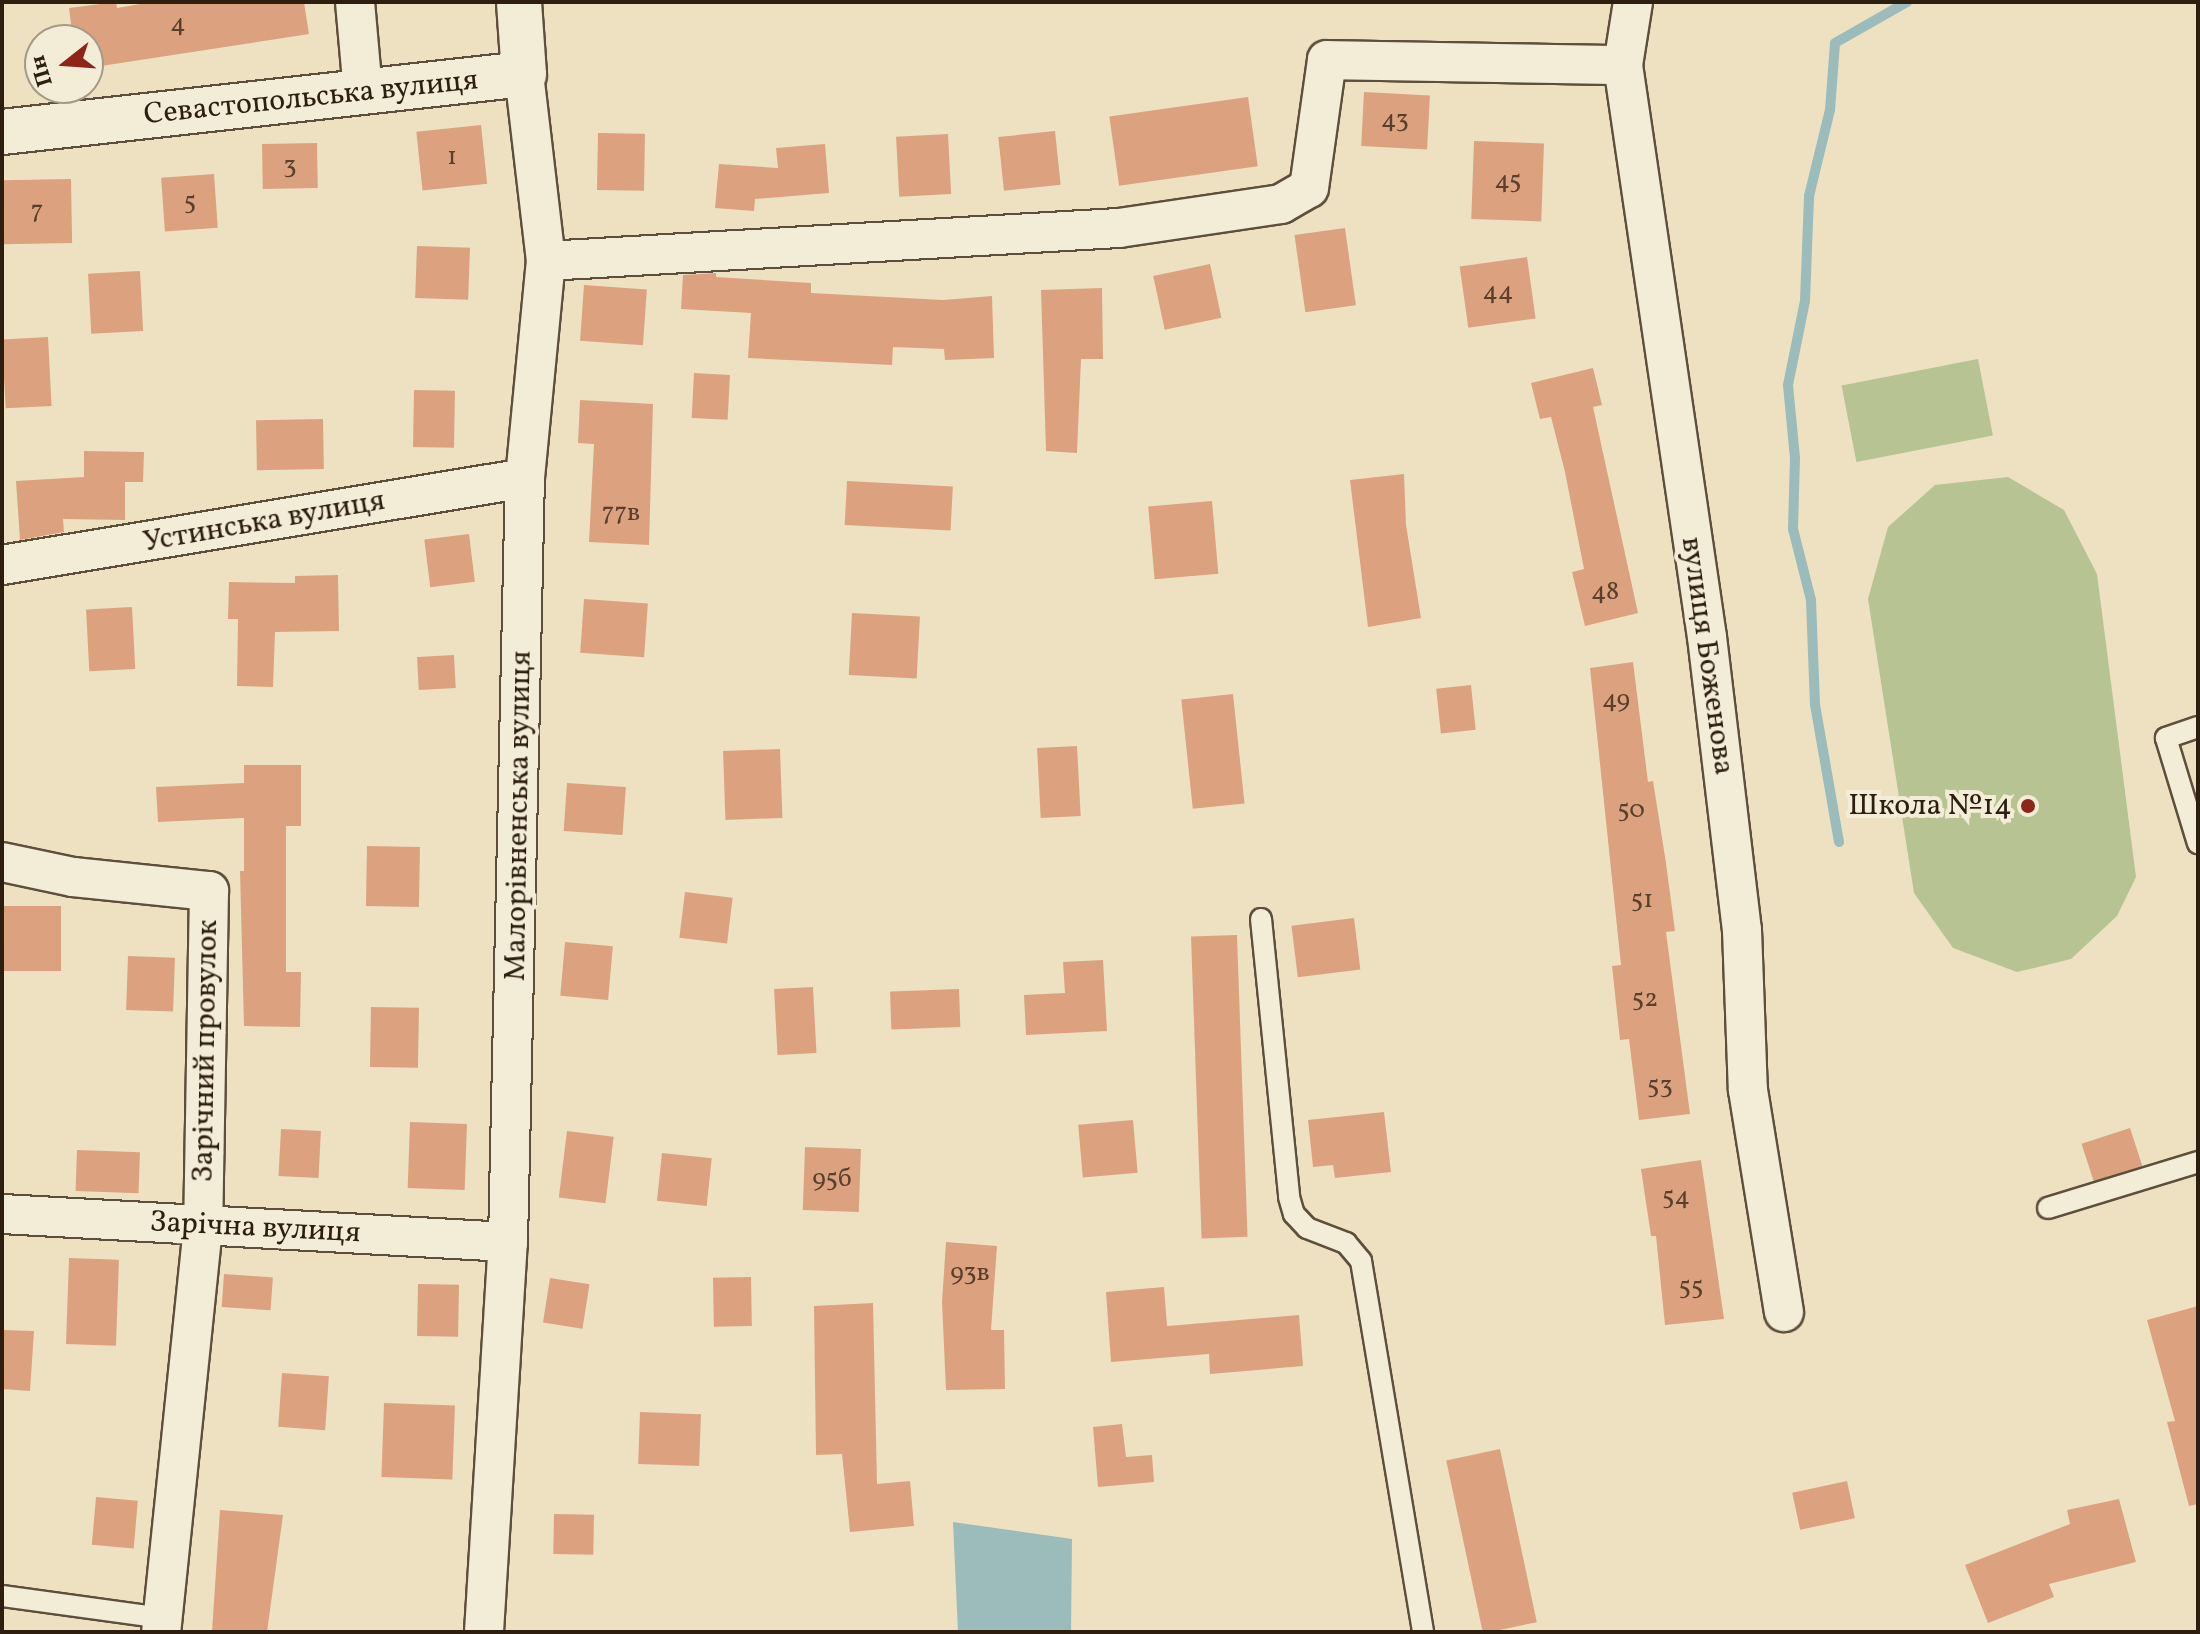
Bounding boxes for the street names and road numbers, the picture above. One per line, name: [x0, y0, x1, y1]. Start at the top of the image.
street label: Севастопольська вулиця: [142, 63, 480, 133]
street label: Устинська вулиця: [140, 483, 388, 561]
street label: вулиця Боженова: [1672, 535, 1742, 777]
street label: Малорівненська вулиця: [498, 650, 540, 982]
street label: Зарічний провулок: [186, 919, 226, 1183]
street label: Зарічна вулиця: [149, 1204, 361, 1252]

